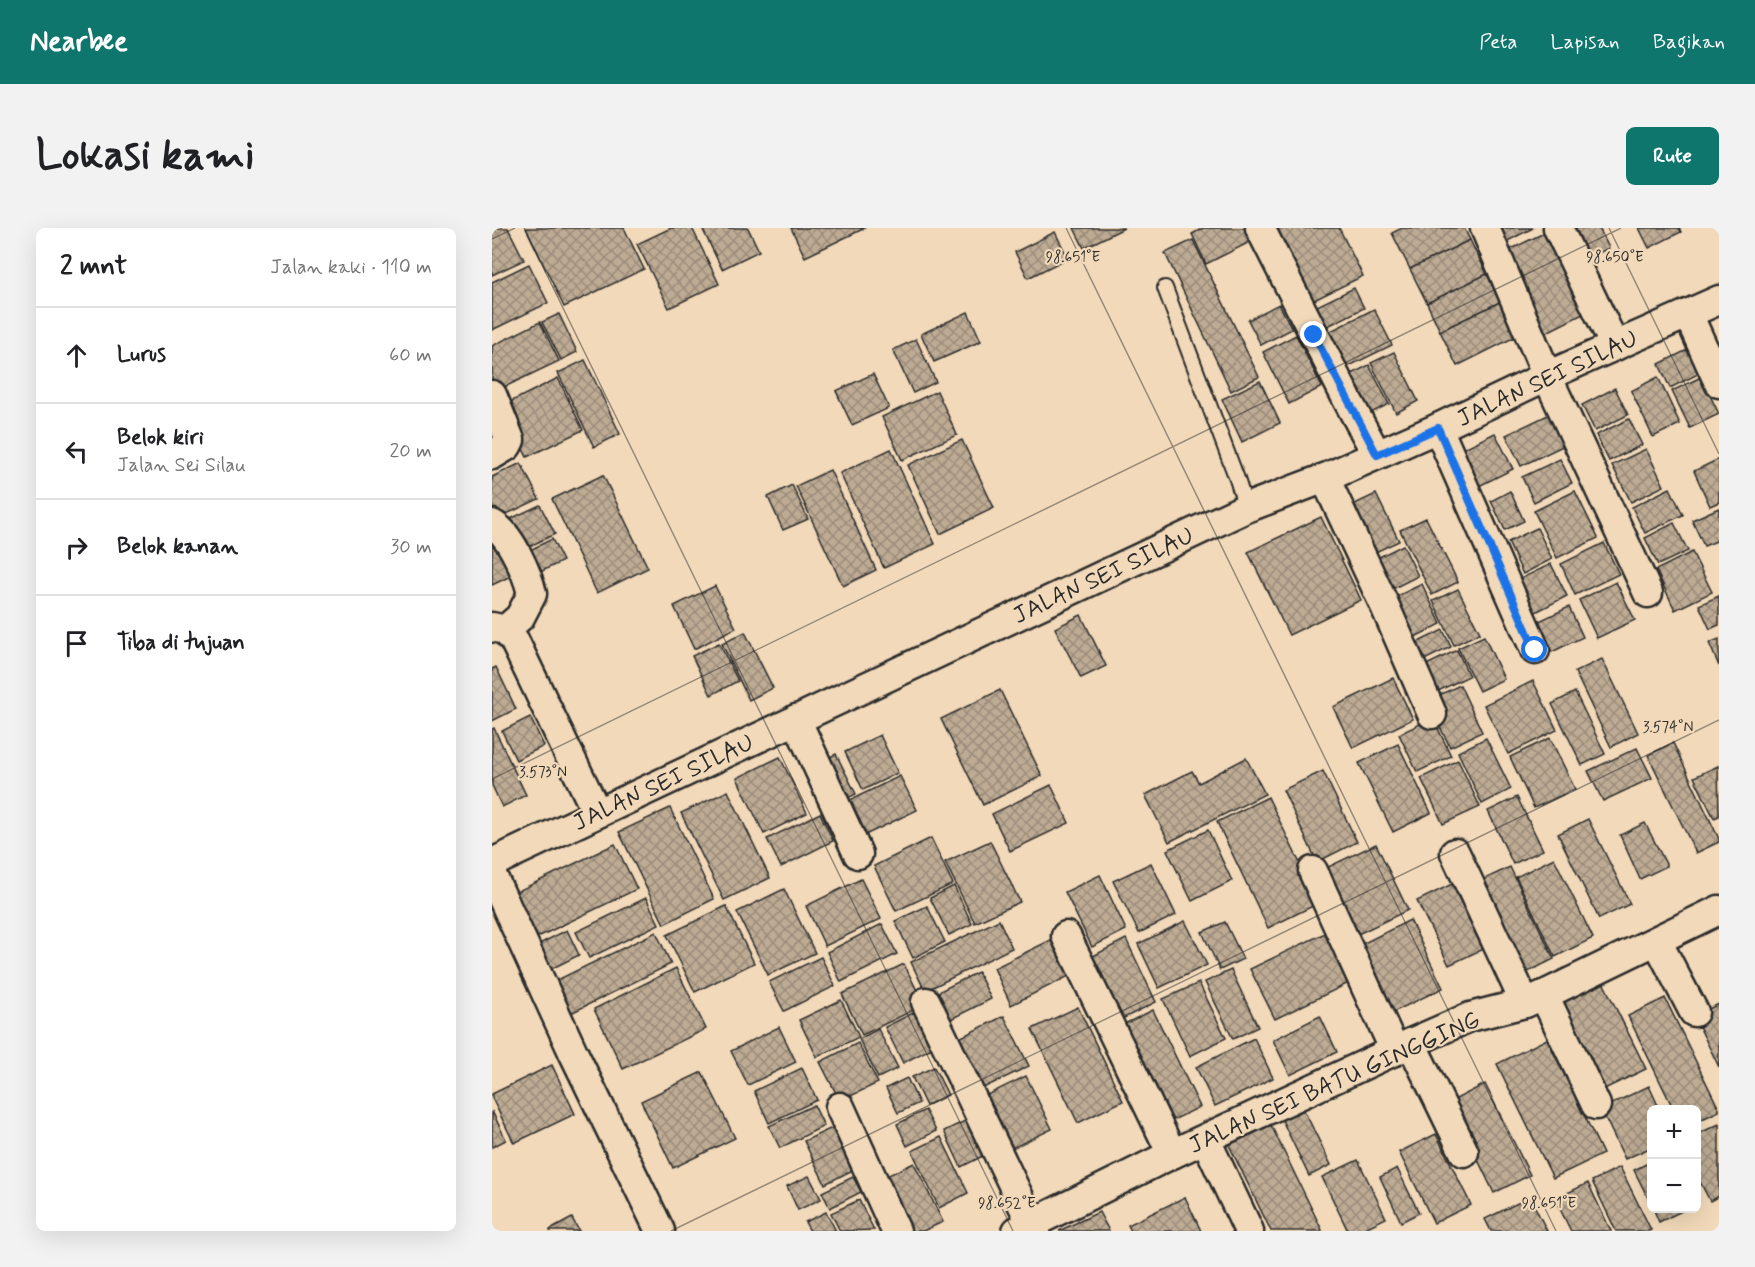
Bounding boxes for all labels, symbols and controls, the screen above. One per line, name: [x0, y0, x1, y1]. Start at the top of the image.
text: Nearbee: [30, 24, 128, 61]
text: Peta: [1479, 28, 1518, 56]
text: Lapisan: [1551, 28, 1620, 56]
text: Bagikan: [1653, 28, 1725, 56]
button: Rute: [1626, 127, 1719, 185]
text: Lokasi kami: [36, 129, 255, 184]
text: 98.651°E: [1046, 248, 1100, 268]
text: 98.650°E: [1586, 248, 1644, 268]
text: 2 mnt: [60, 250, 127, 284]
text: Jalan kaki · 110 m: [270, 254, 432, 281]
route end: [1300, 321, 1326, 347]
street label: JALAN SEI SILAU: [1452, 324, 1643, 435]
icon: ahead: [60, 339, 93, 372]
text: Lurus: [117, 341, 166, 369]
text: 60 m: [389, 342, 432, 369]
text: Belok kiri: [117, 424, 204, 452]
icon: left: [60, 435, 93, 468]
text: 20 m: [389, 438, 432, 465]
text: Jalan Sei Silau: [117, 452, 246, 479]
street label: JALAN SEI SILAU: [1008, 521, 1199, 632]
icon: right: [60, 531, 93, 564]
text: Belok kanan: [117, 533, 238, 561]
text: 30 m: [390, 534, 432, 561]
icon: arrive: [60, 627, 93, 660]
text: Tiba di tujuan: [117, 629, 245, 657]
route start: [1521, 636, 1547, 662]
text: 3.574°N: [1643, 718, 1693, 738]
street label: JALAN SEI SILAU: [568, 728, 759, 839]
text: 3.573°N: [519, 763, 567, 783]
street label: JALAN SEI BATU GINGGING: [1184, 1005, 1485, 1162]
map controls: [1647, 1105, 1701, 1213]
button: +: [1647, 1105, 1701, 1159]
button: −: [1647, 1159, 1701, 1213]
text: 98.652°E: [978, 1194, 1036, 1214]
text: 98.651°E: [1522, 1194, 1576, 1214]

